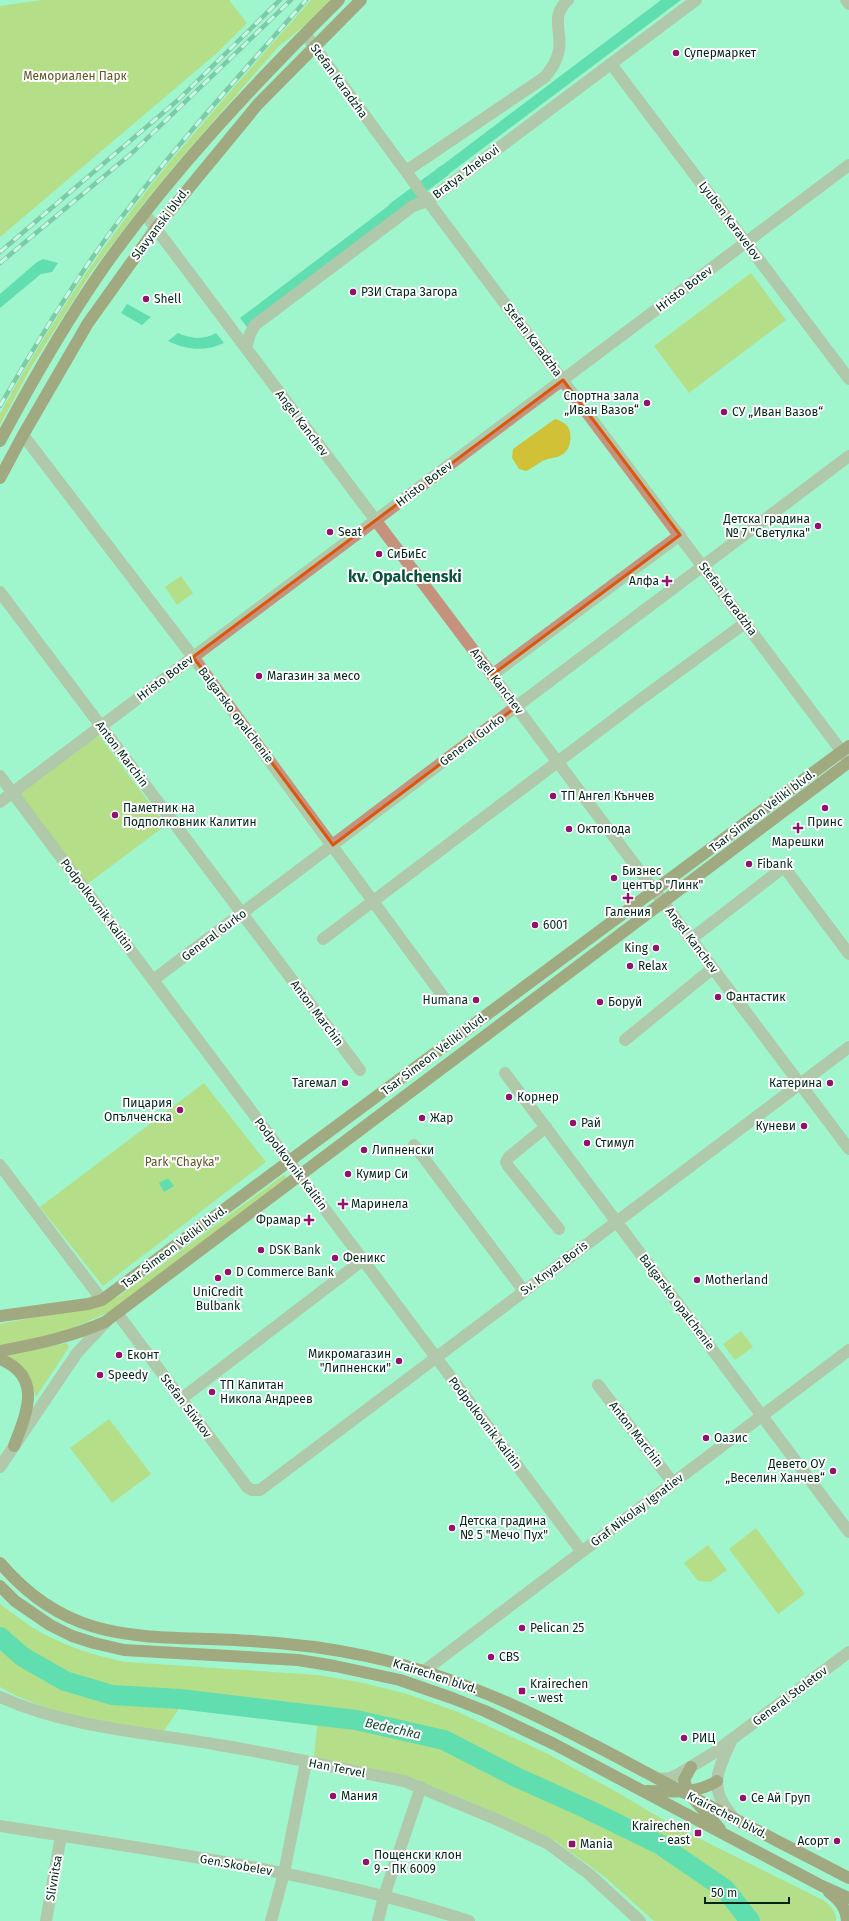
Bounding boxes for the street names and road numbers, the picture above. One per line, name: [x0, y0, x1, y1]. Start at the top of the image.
street label: Stefan Karadzha: [307, 41, 371, 121]
street label: Bratya Zhekovi: [430, 142, 502, 202]
street label: Lyuben Karavelov: [696, 179, 764, 263]
street label: Slavyanski blvd.: [128, 185, 192, 263]
street label: Hristo Botev: [653, 263, 715, 315]
street label: Stefan Karadzha: [501, 301, 565, 379]
street label: Angel Kanchev: [273, 387, 331, 459]
street label: Hristo Botev: [393, 458, 455, 510]
street label: Stefan Karadzha: [696, 560, 760, 638]
street label: Angel Kanchev: [468, 645, 526, 717]
street label: Hristo Botev: [134, 652, 196, 704]
street label: Balgarsko opalchenie: [195, 664, 277, 766]
street label: General Gurko: [437, 711, 507, 769]
street label: Anton Marchin: [93, 718, 151, 790]
street label: Tsar Simeon Veliki blvd.: [707, 767, 818, 855]
street label: Podpolkovnik Kalitin: [58, 856, 136, 954]
street label: Angel Kanchev: [663, 904, 721, 976]
street label: General Gurko: [179, 906, 249, 964]
street label: Anton Marchin: [288, 977, 346, 1049]
street label: Tsar Simeon Veliki blvd.: [379, 1010, 490, 1098]
street label: Podpolkovnik Kalitin: [252, 1115, 330, 1213]
street label: Tsar Simeon Veliki blvd.: [119, 1203, 230, 1291]
street label: Sv. Knyaz Boris: [518, 1238, 591, 1298]
street label: Balgarsko opalchenie: [636, 1251, 718, 1353]
street label: Stefan Slivkov: [158, 1371, 215, 1441]
street label: Podpolkovnik Kalitin: [446, 1374, 524, 1472]
street label: Anton Marchin: [606, 1399, 666, 1469]
street label: Graf Nikolay Ignatiev: [588, 1471, 686, 1549]
street label: Krairechen blvd.: [391, 1656, 479, 1696]
street label: General Stoletov: [750, 1663, 830, 1729]
street label: Han Tervel: [307, 1756, 367, 1780]
street label: Krairechen blvd.: [685, 1789, 769, 1841]
street label: Gen.Skobelev: [199, 1852, 273, 1878]
street label: Slivnitsa: [43, 1854, 65, 1902]

